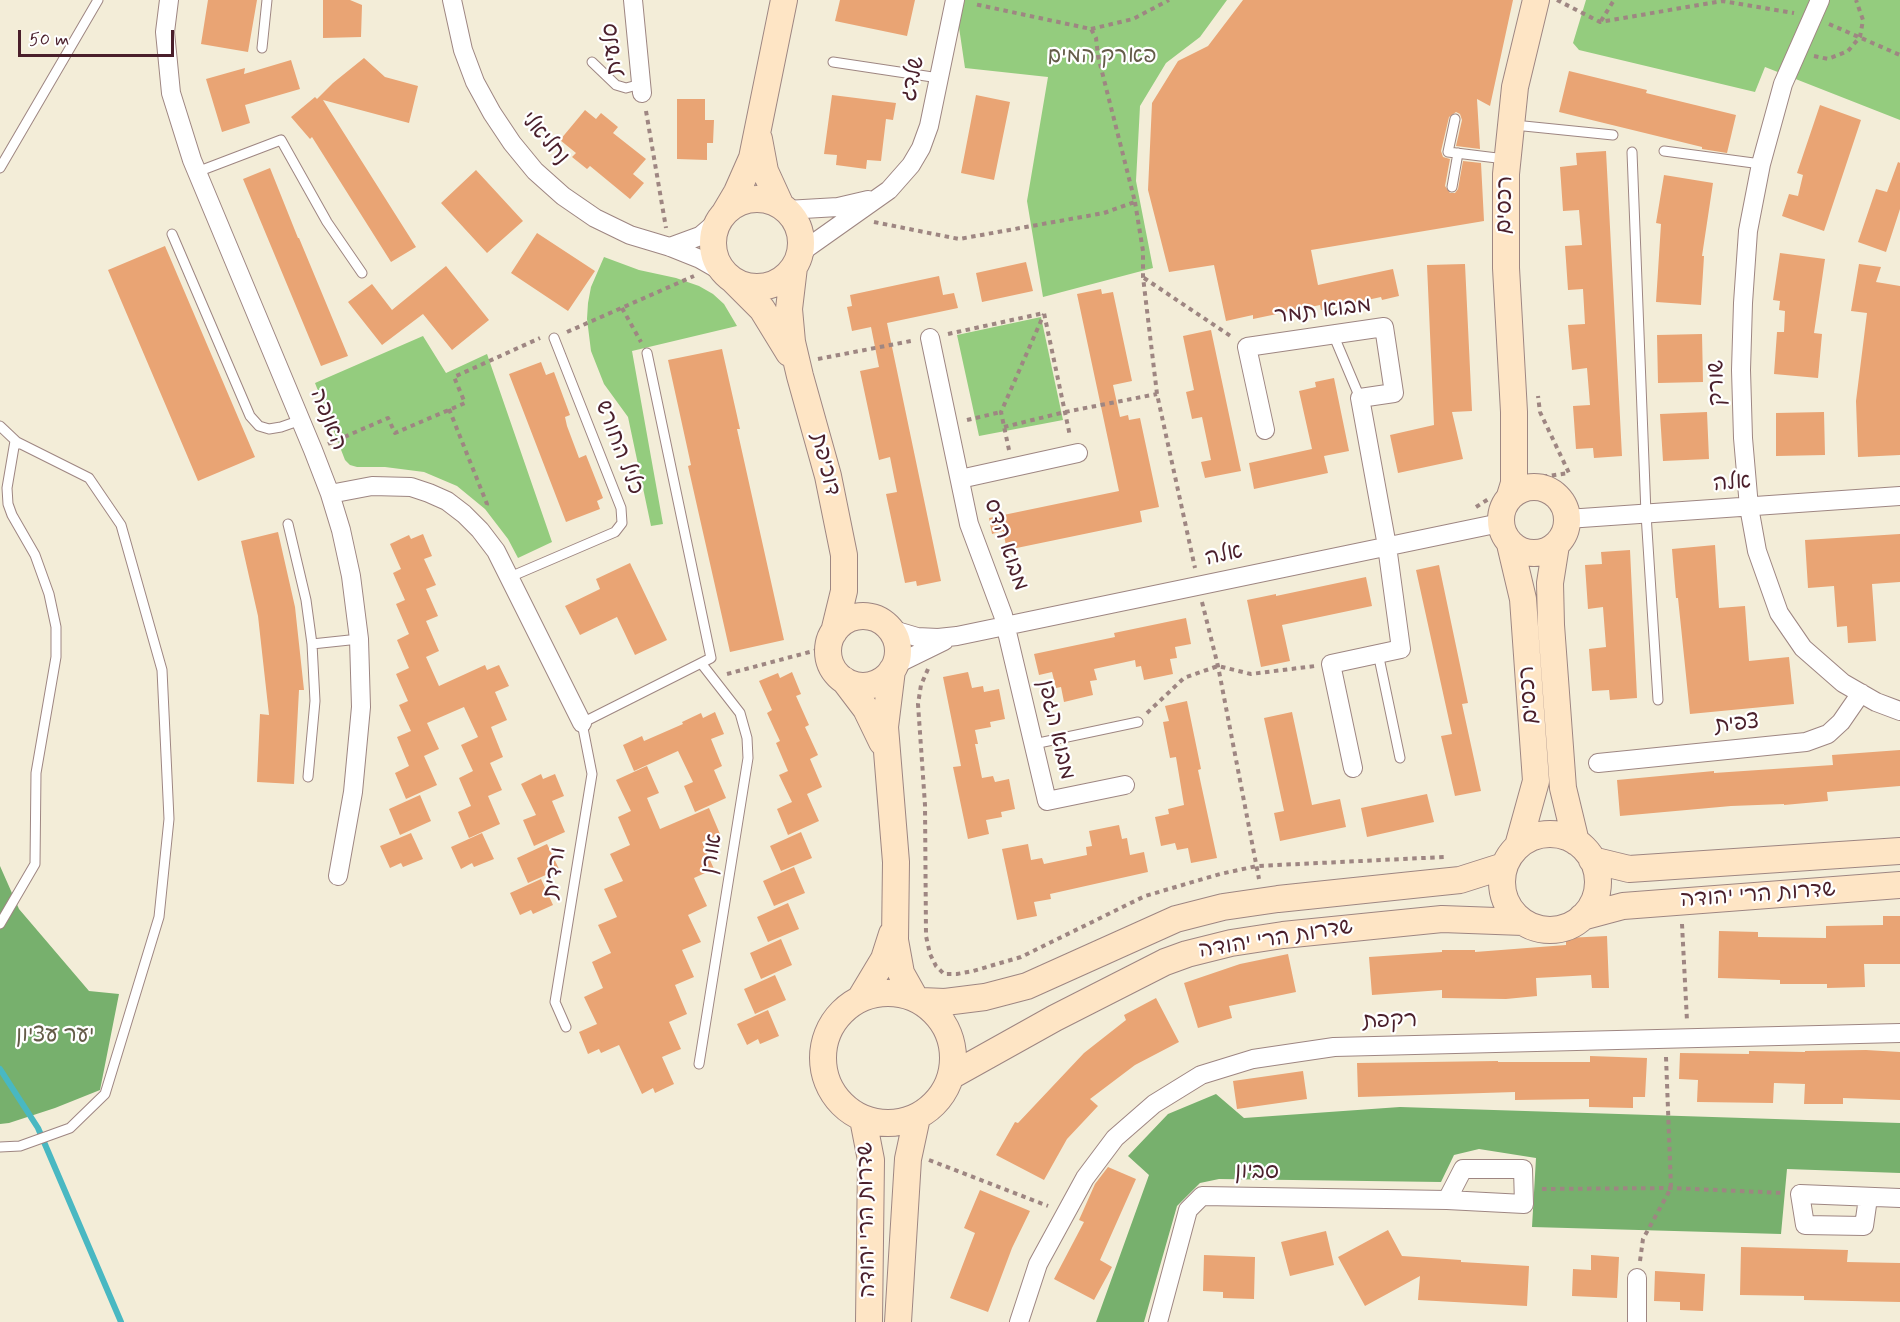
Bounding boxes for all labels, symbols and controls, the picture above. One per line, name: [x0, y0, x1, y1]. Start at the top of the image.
scale bar: [21, 18, 177, 56]
street label: סלעית: [598, 21, 630, 77]
text: 50 m: [29, 28, 69, 52]
park label: פארק המים: [1047, 44, 1157, 70]
street label: שלדג: [896, 54, 932, 104]
street label: נחליאלי: [514, 107, 574, 171]
street label: רכסים: [1492, 176, 1520, 234]
street label: מבוא תמר: [1273, 293, 1373, 331]
street label: שורק: [1704, 360, 1732, 406]
street label: האנפה: [303, 385, 351, 455]
street label: כליל החורש: [588, 397, 648, 499]
street label: דוכיפת: [804, 431, 844, 499]
street label: אלה: [1712, 470, 1752, 498]
street label: מבוא הדס: [977, 496, 1033, 594]
street label: אלה: [1203, 539, 1245, 573]
street label: רכסים: [1515, 665, 1545, 725]
street label: מבוא הגפן: [1031, 678, 1079, 782]
street label: צפית: [1714, 710, 1760, 740]
street label: אורן: [697, 832, 729, 876]
street label: ורדית: [539, 845, 573, 901]
street label: שדרות הרי יהודה: [1679, 877, 1837, 915]
street label: שדרות הרי יהודה: [1197, 915, 1355, 965]
street label: רקפת: [1362, 1008, 1418, 1036]
park label: יער עציון: [16, 1023, 94, 1049]
street label: שדרות הרי יהודה: [853, 1142, 883, 1298]
street label: סביון: [1235, 1159, 1279, 1187]

